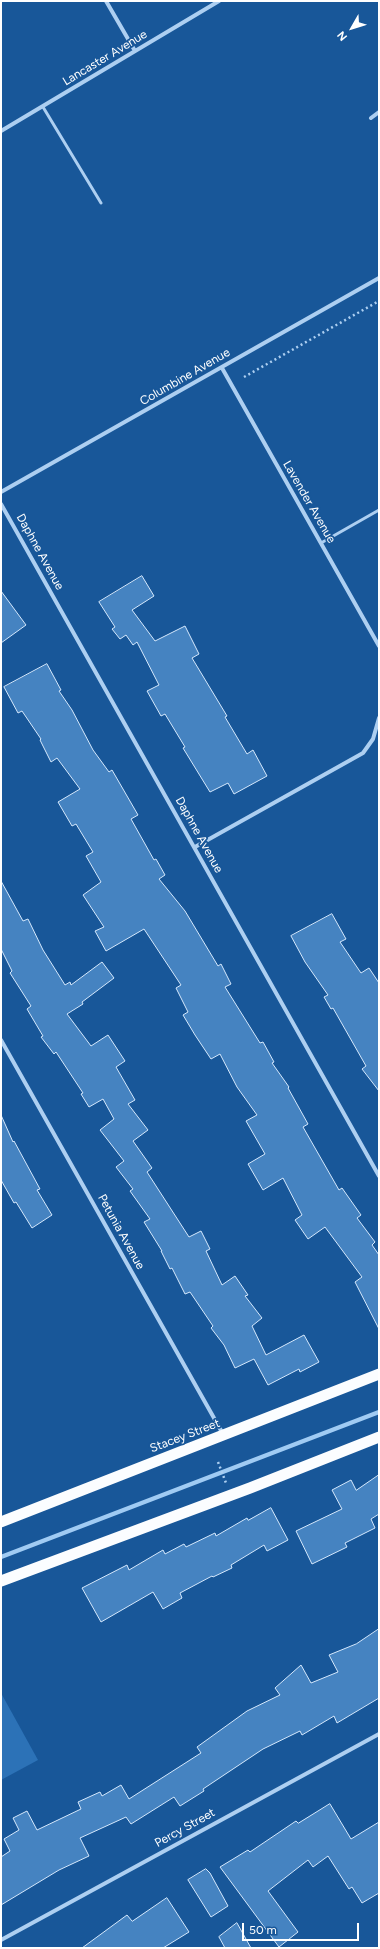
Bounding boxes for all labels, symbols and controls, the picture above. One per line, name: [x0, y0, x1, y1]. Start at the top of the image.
north arrow: [332, 8, 372, 48]
street label: Lancaster Avenue: [60, 27, 150, 89]
text: N: [335, 28, 350, 43]
street label: Columbine Avenue: [137, 345, 233, 409]
street label: Lavender Avenue: [280, 458, 338, 546]
street label: Daphne Avenue: [13, 511, 67, 593]
street label: Daphne Avenue: [172, 794, 226, 876]
street label: Petunia Avenue: [94, 1192, 148, 1272]
street label: Stacey Street: [148, 1416, 222, 1456]
street label: Percy Street: [152, 1806, 218, 1850]
scale bar: [244, 1915, 361, 1941]
text: 50 m: [249, 1923, 277, 1937]

